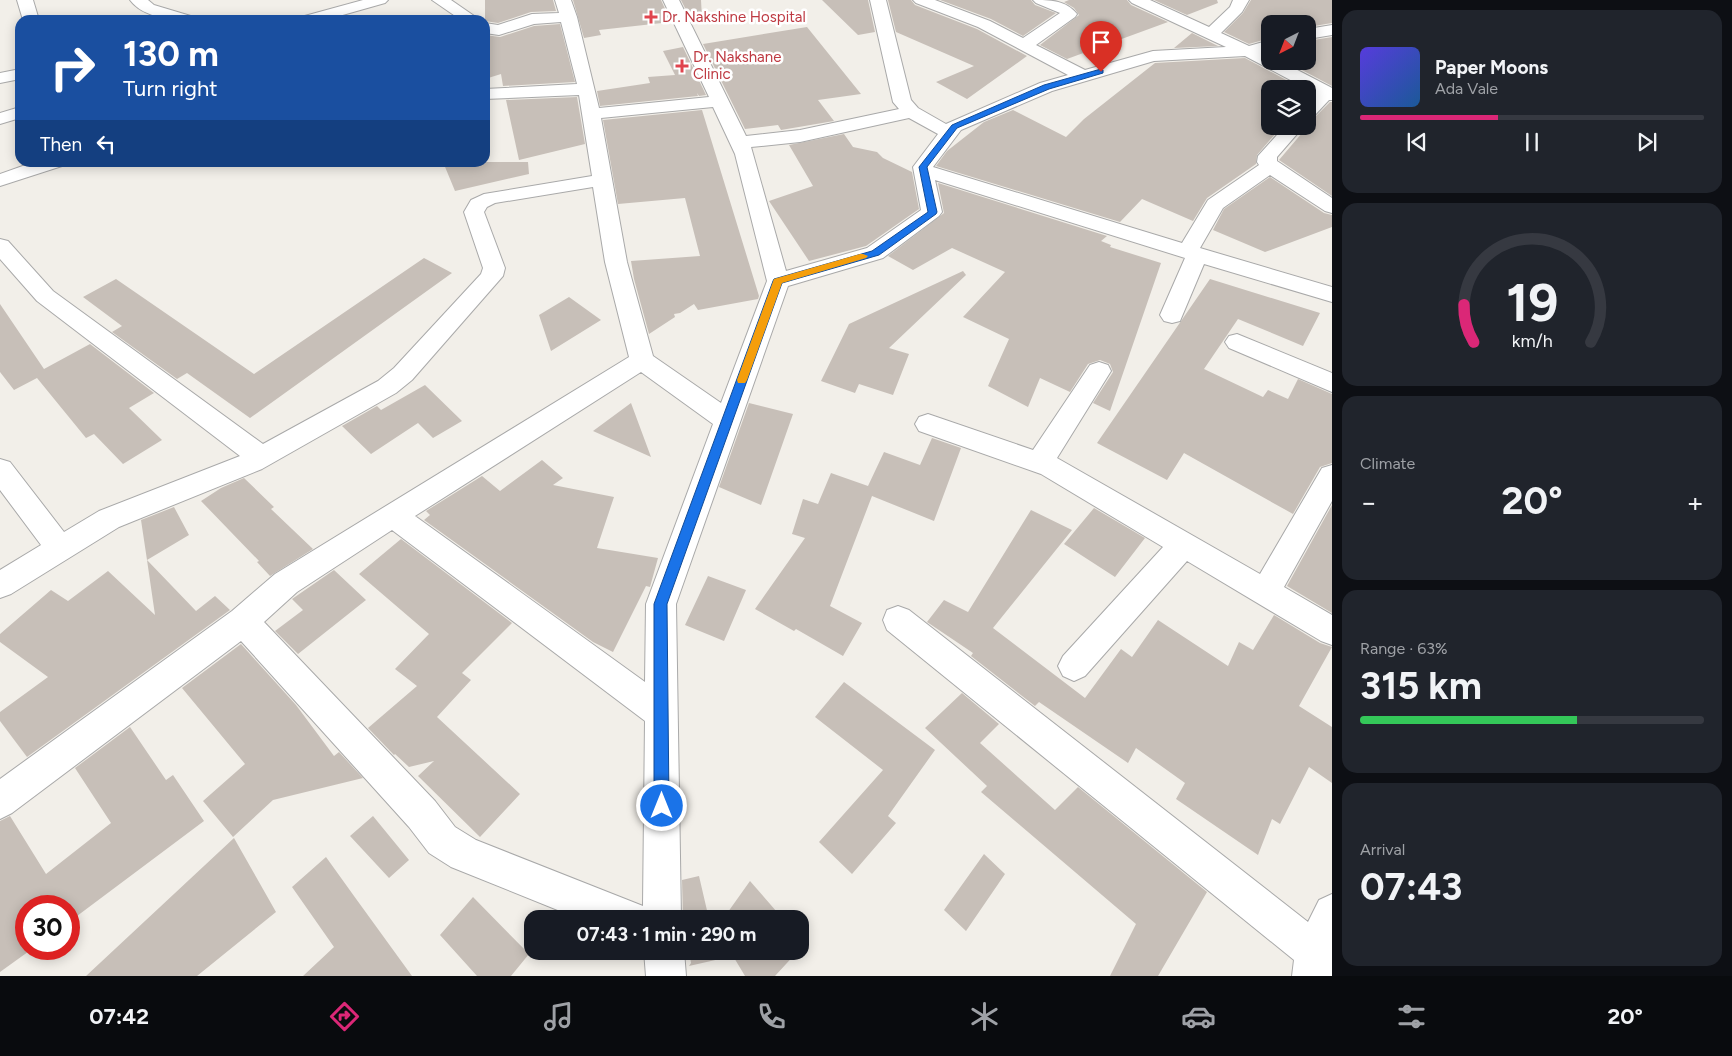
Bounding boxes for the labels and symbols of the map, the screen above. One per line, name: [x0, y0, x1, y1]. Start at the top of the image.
place label: Dr. Nakshine Hospital: [662, 8, 806, 26]
marker: Dr. Nakshine Hospital: [644, 10, 658, 24]
north arrow: [1261, 15, 1316, 70]
pin: [1080, 21, 1122, 72]
place label: Dr. Nakshane Clinic: [693, 48, 781, 83]
marker: Dr. Nakshane Clinic: [675, 59, 689, 73]
position arrow: [635, 779, 687, 831]
speed limit sign: 30: [15, 895, 80, 960]

